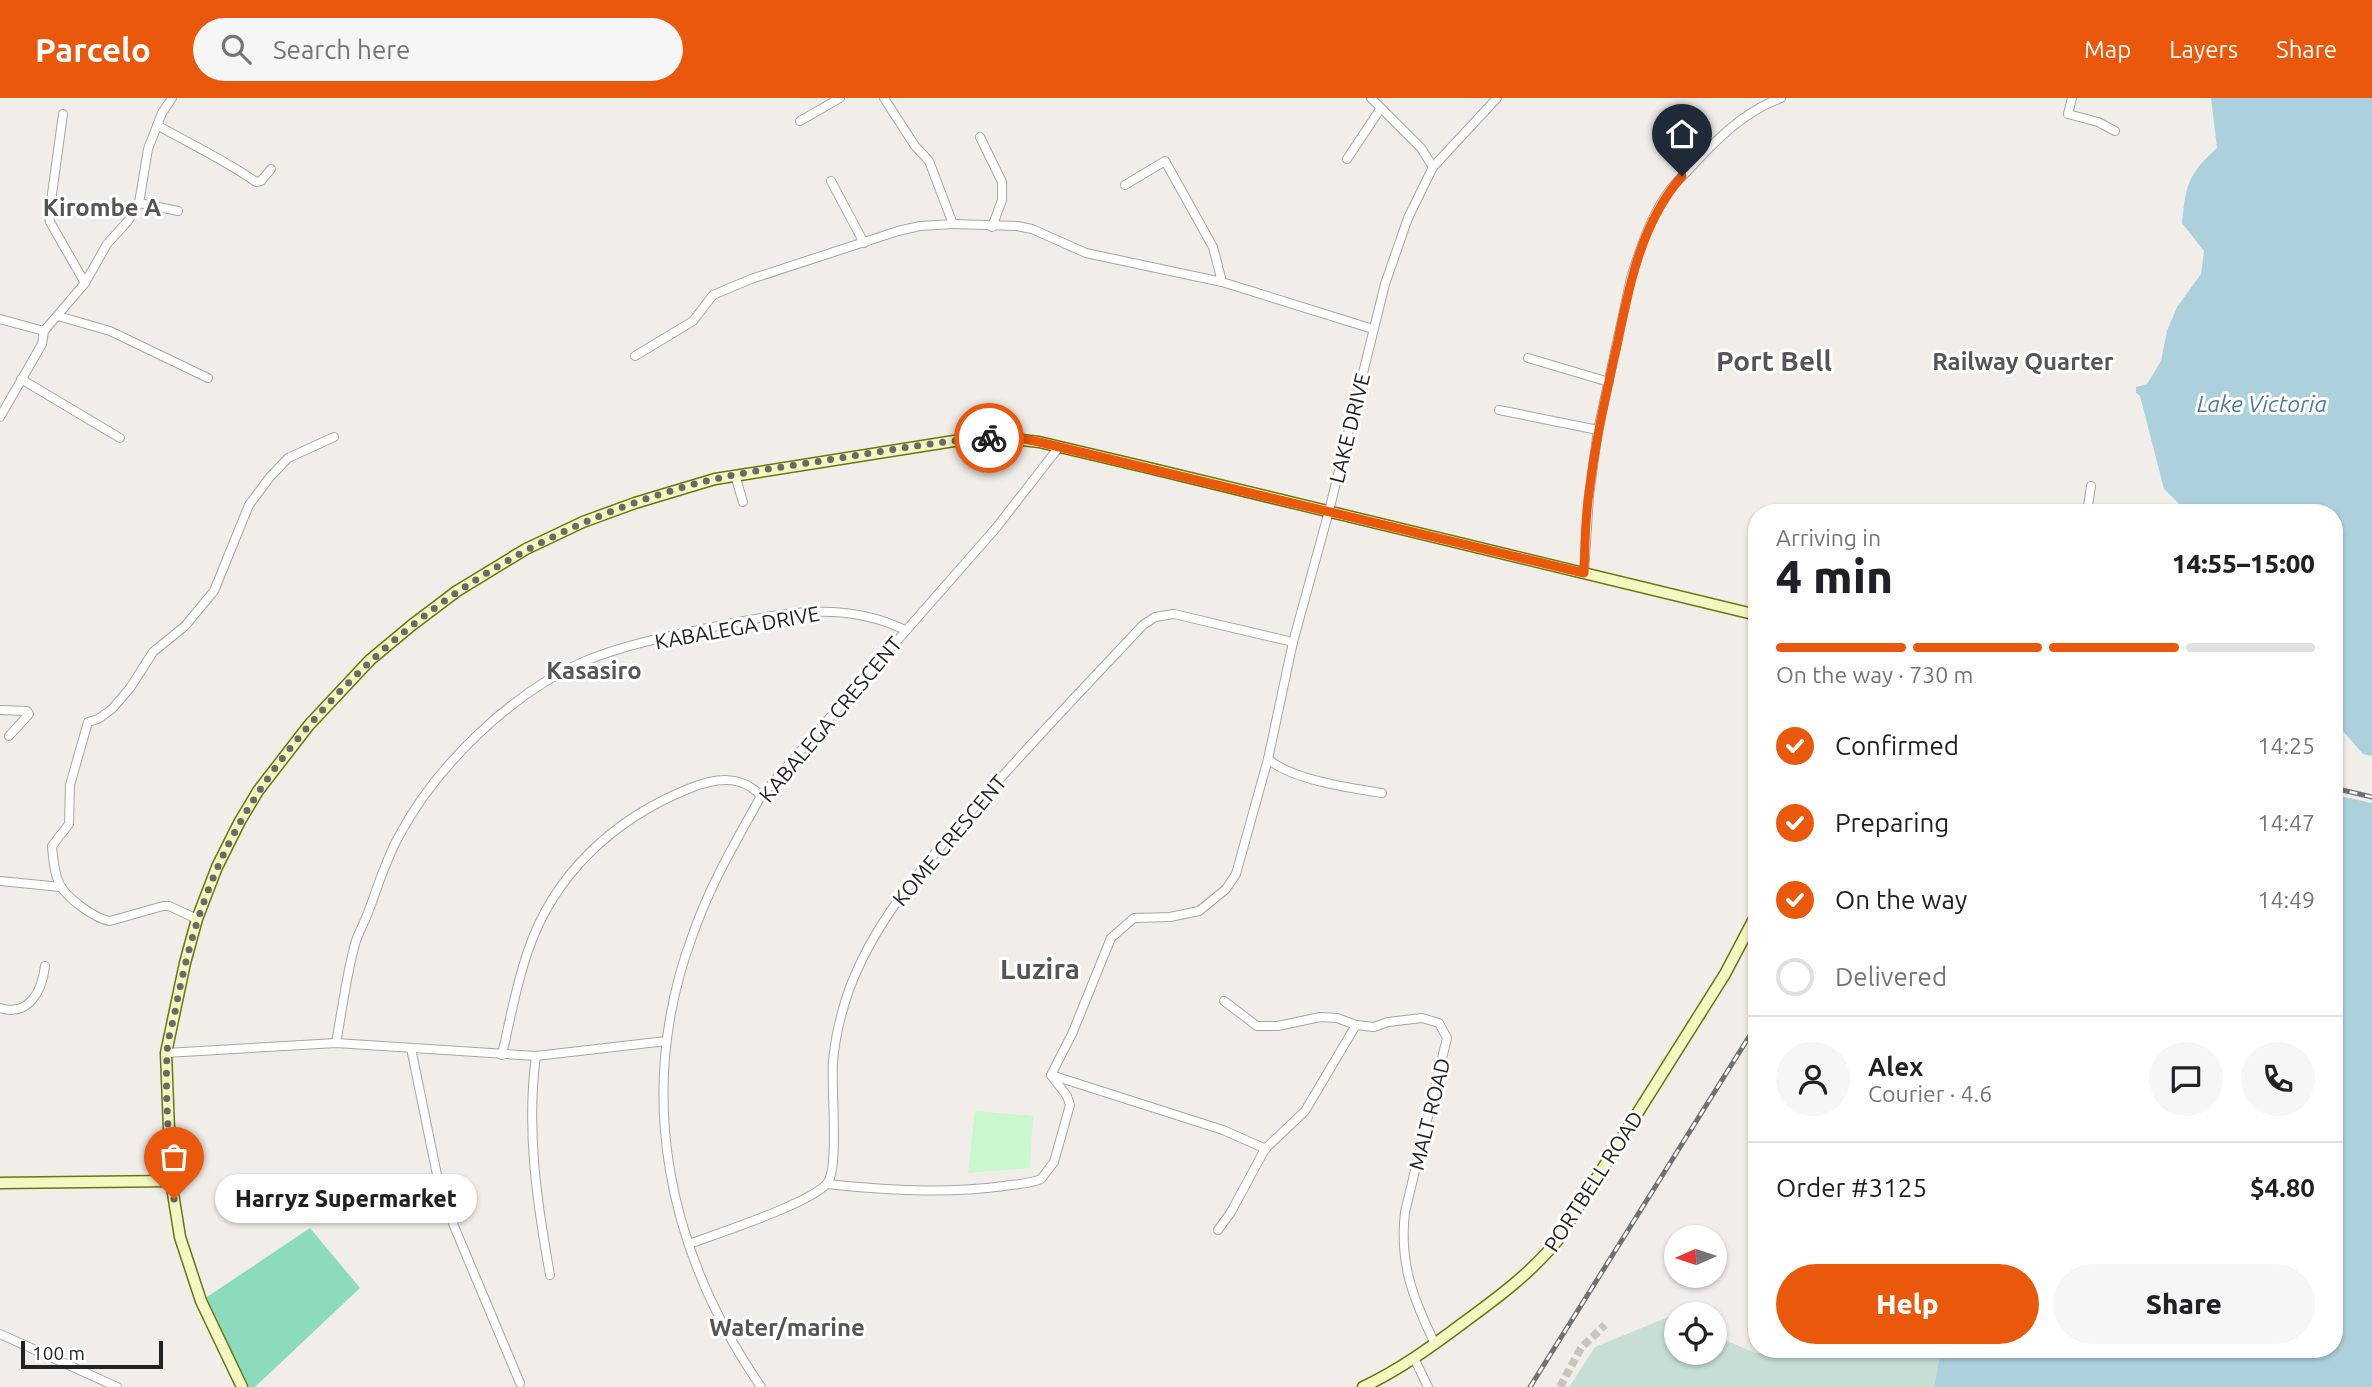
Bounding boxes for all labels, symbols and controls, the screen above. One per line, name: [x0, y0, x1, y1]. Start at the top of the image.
search box: [193, 18, 683, 81]
icon: search: [217, 30, 255, 68]
text: Parcelo: [35, 31, 151, 68]
text: Search here: [273, 35, 410, 64]
text: Map: [2084, 36, 2131, 63]
text: Layers: [2169, 36, 2238, 63]
text: Share: [2276, 36, 2337, 63]
pin: [1652, 104, 1712, 176]
icon: home: [1663, 115, 1701, 153]
district label: Kirombe A: [43, 194, 161, 221]
district label: Port Bell: [1716, 345, 1832, 376]
district label: Railway Quarter: [1932, 348, 2114, 375]
street label: LAKE DRIVE: [1324, 370, 1374, 486]
water label: Lake Victoria: [2197, 391, 2327, 416]
courier: [954, 403, 1024, 473]
icon: bike: [970, 419, 1008, 457]
text: Arriving in: [1776, 525, 1881, 550]
text: 14:55–15:00: [2172, 549, 2315, 578]
text: 4 min: [1776, 550, 1893, 602]
street label: KABALEGA DRIVE: [653, 601, 821, 653]
street label: KABALEGA CRESCENT: [754, 631, 906, 807]
district label: Kasasiro: [546, 657, 642, 684]
text: On the way · 730 m: [1776, 662, 1973, 687]
icon: check: [1776, 727, 1814, 765]
text: Confirmed: [1835, 731, 1959, 760]
text: 14:25: [2257, 733, 2315, 758]
street label: KOME CRESCENT: [887, 769, 1011, 910]
icon: check: [1776, 804, 1814, 842]
text: Preparing: [1835, 808, 1949, 837]
text: 14:47: [2257, 810, 2315, 835]
icon: check: [1776, 881, 1814, 919]
text: On the way: [1835, 885, 1967, 914]
text: 14:49: [2257, 887, 2315, 912]
district label: Luzira: [1000, 953, 1080, 984]
text: Delivered: [1835, 962, 1947, 991]
button: person: [1776, 1042, 1850, 1116]
button: chat: [2149, 1042, 2223, 1116]
button: phone: [2241, 1042, 2315, 1116]
text: Alex: [1868, 1052, 1923, 1081]
street label: MALT ROAD: [1403, 1055, 1455, 1173]
text: Courier · 4.6: [1868, 1081, 1992, 1106]
street label: PORTBELL ROAD: [1539, 1106, 1647, 1256]
pin: [144, 1127, 204, 1199]
icon: bag: [155, 1138, 193, 1176]
text: Order #3125: [1776, 1173, 1927, 1202]
text: $4.80: [2250, 1173, 2315, 1202]
callout: Harryz Supermarket: [216, 1174, 478, 1224]
text: Harryz Supermarket: [235, 1186, 457, 1211]
north arrow: [1664, 1225, 1727, 1288]
map controls: [1664, 1225, 1727, 1365]
button: Help: [1776, 1264, 2039, 1344]
button: Share: [2053, 1264, 2315, 1344]
button: locate: [1664, 1302, 1727, 1365]
district label: Water/marine: [709, 1314, 865, 1341]
scale bar: [21, 1338, 163, 1370]
text: 100 m: [32, 1342, 85, 1364]

